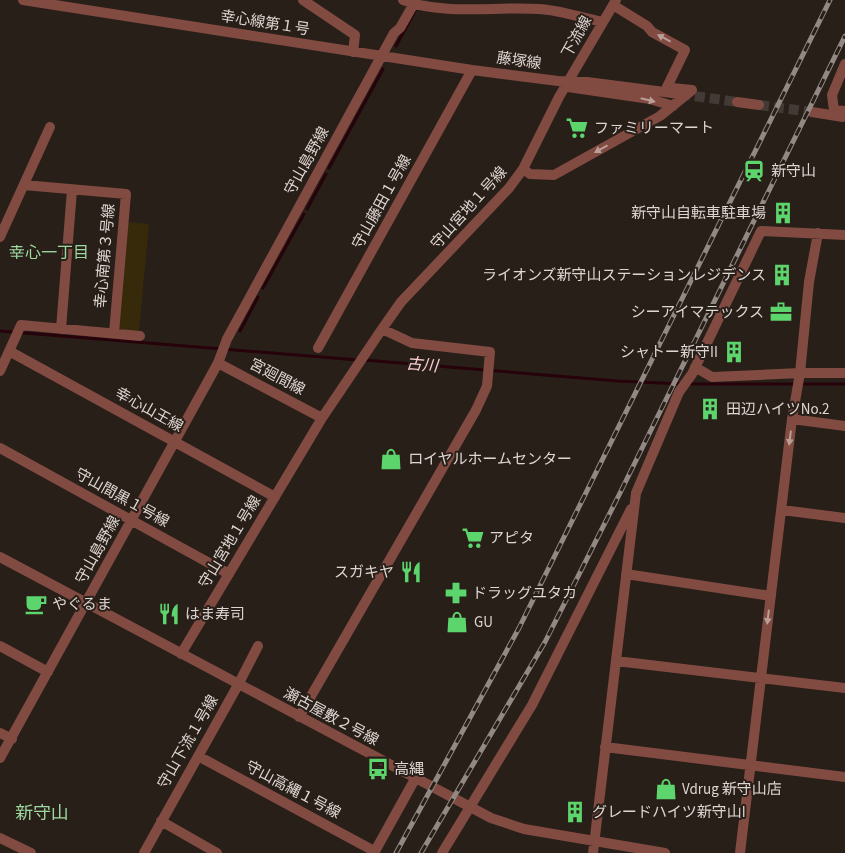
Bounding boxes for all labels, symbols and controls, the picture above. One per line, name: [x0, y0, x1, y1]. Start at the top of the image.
street label: 幸心線第１号: [219, 6, 311, 40]
street label: 下流線: [557, 12, 597, 62]
one-way arrow: [656, 34, 671, 42]
street label: 藤塚線: [495, 47, 543, 75]
one-way arrow: [641, 96, 656, 104]
supermarket icon: ファミリーマート: [564, 115, 590, 141]
place label: ファミリーマート: [594, 118, 714, 139]
street label: 守山島野線: [280, 123, 334, 199]
one-way arrow: [593, 145, 608, 153]
street label: 守山藤田１号線: [347, 151, 417, 253]
station icon: 新守山: [741, 158, 767, 184]
place label: 新守山: [771, 161, 816, 182]
street label: 守山宮地１号線: [426, 162, 512, 254]
building icon: 新守山自転車駐車場: [770, 200, 796, 226]
street label: 幸心南第３号線: [90, 203, 120, 309]
place label: 新守山自転車駐車場: [631, 203, 766, 224]
district label: 幸心一丁目: [9, 242, 89, 264]
building icon: ライオンズ新守山ステーションレジデンス: [769, 262, 795, 288]
place label: ライオンズ新守山ステーションレジデンス: [482, 265, 766, 286]
office icon: シーアイマテックス: [768, 299, 794, 325]
place label: シーアイマテックス: [631, 302, 764, 323]
building icon: シャトー新守II: [721, 339, 747, 365]
place label: シャトー新守II: [620, 342, 718, 363]
water label: 古川: [405, 353, 441, 378]
street label: 宮廻間線: [246, 354, 308, 400]
street label: 幸心山王線: [111, 383, 187, 437]
building icon: 田辺ハイツNo.2: [697, 396, 723, 422]
place label: 田辺ハイツNo.2: [726, 399, 830, 420]
one-way arrow: [786, 430, 794, 446]
shop icon: ロイヤルホームセンター: [378, 446, 404, 472]
place label: ロイヤルホームセンター: [408, 449, 572, 470]
street label: 守山間黒１号線: [71, 463, 173, 533]
street label: 守山宮地１号線: [194, 492, 266, 592]
street label: 守山島野線: [71, 512, 125, 588]
supermarket icon: アピタ: [460, 525, 486, 551]
place label: アピタ: [489, 528, 534, 549]
restaurant icon: スガキヤ: [398, 559, 424, 585]
place label: スガキヤ: [334, 562, 394, 583]
pharmacy icon: ドラッグユタカ: [443, 580, 469, 606]
place label: ドラッグユタカ: [472, 583, 577, 604]
cafe icon: やぐるま: [23, 591, 49, 617]
place label: やぐるま: [52, 594, 112, 615]
restaurant icon: はま寿司: [156, 601, 182, 627]
place label: はま寿司: [185, 604, 245, 625]
shop icon: GU: [444, 609, 470, 635]
one-way arrow: [764, 609, 772, 625]
place label: GU: [474, 612, 493, 633]
street label: 瀬古屋敷２号線: [280, 683, 382, 751]
street label: 守山下流１号線: [153, 691, 223, 793]
street label: 守山高縄１号線: [242, 756, 344, 824]
bus stop icon: 高縄: [365, 756, 391, 782]
place label: 高縄: [394, 759, 424, 780]
shop icon: Vdrug 新守山店: [653, 776, 679, 802]
place label: Vdrug 新守山店: [682, 779, 782, 800]
building icon: グレードハイツ新守山I: [562, 799, 588, 825]
district label: 新守山: [15, 801, 69, 826]
place label: グレードハイツ新守山I: [592, 802, 746, 823]

